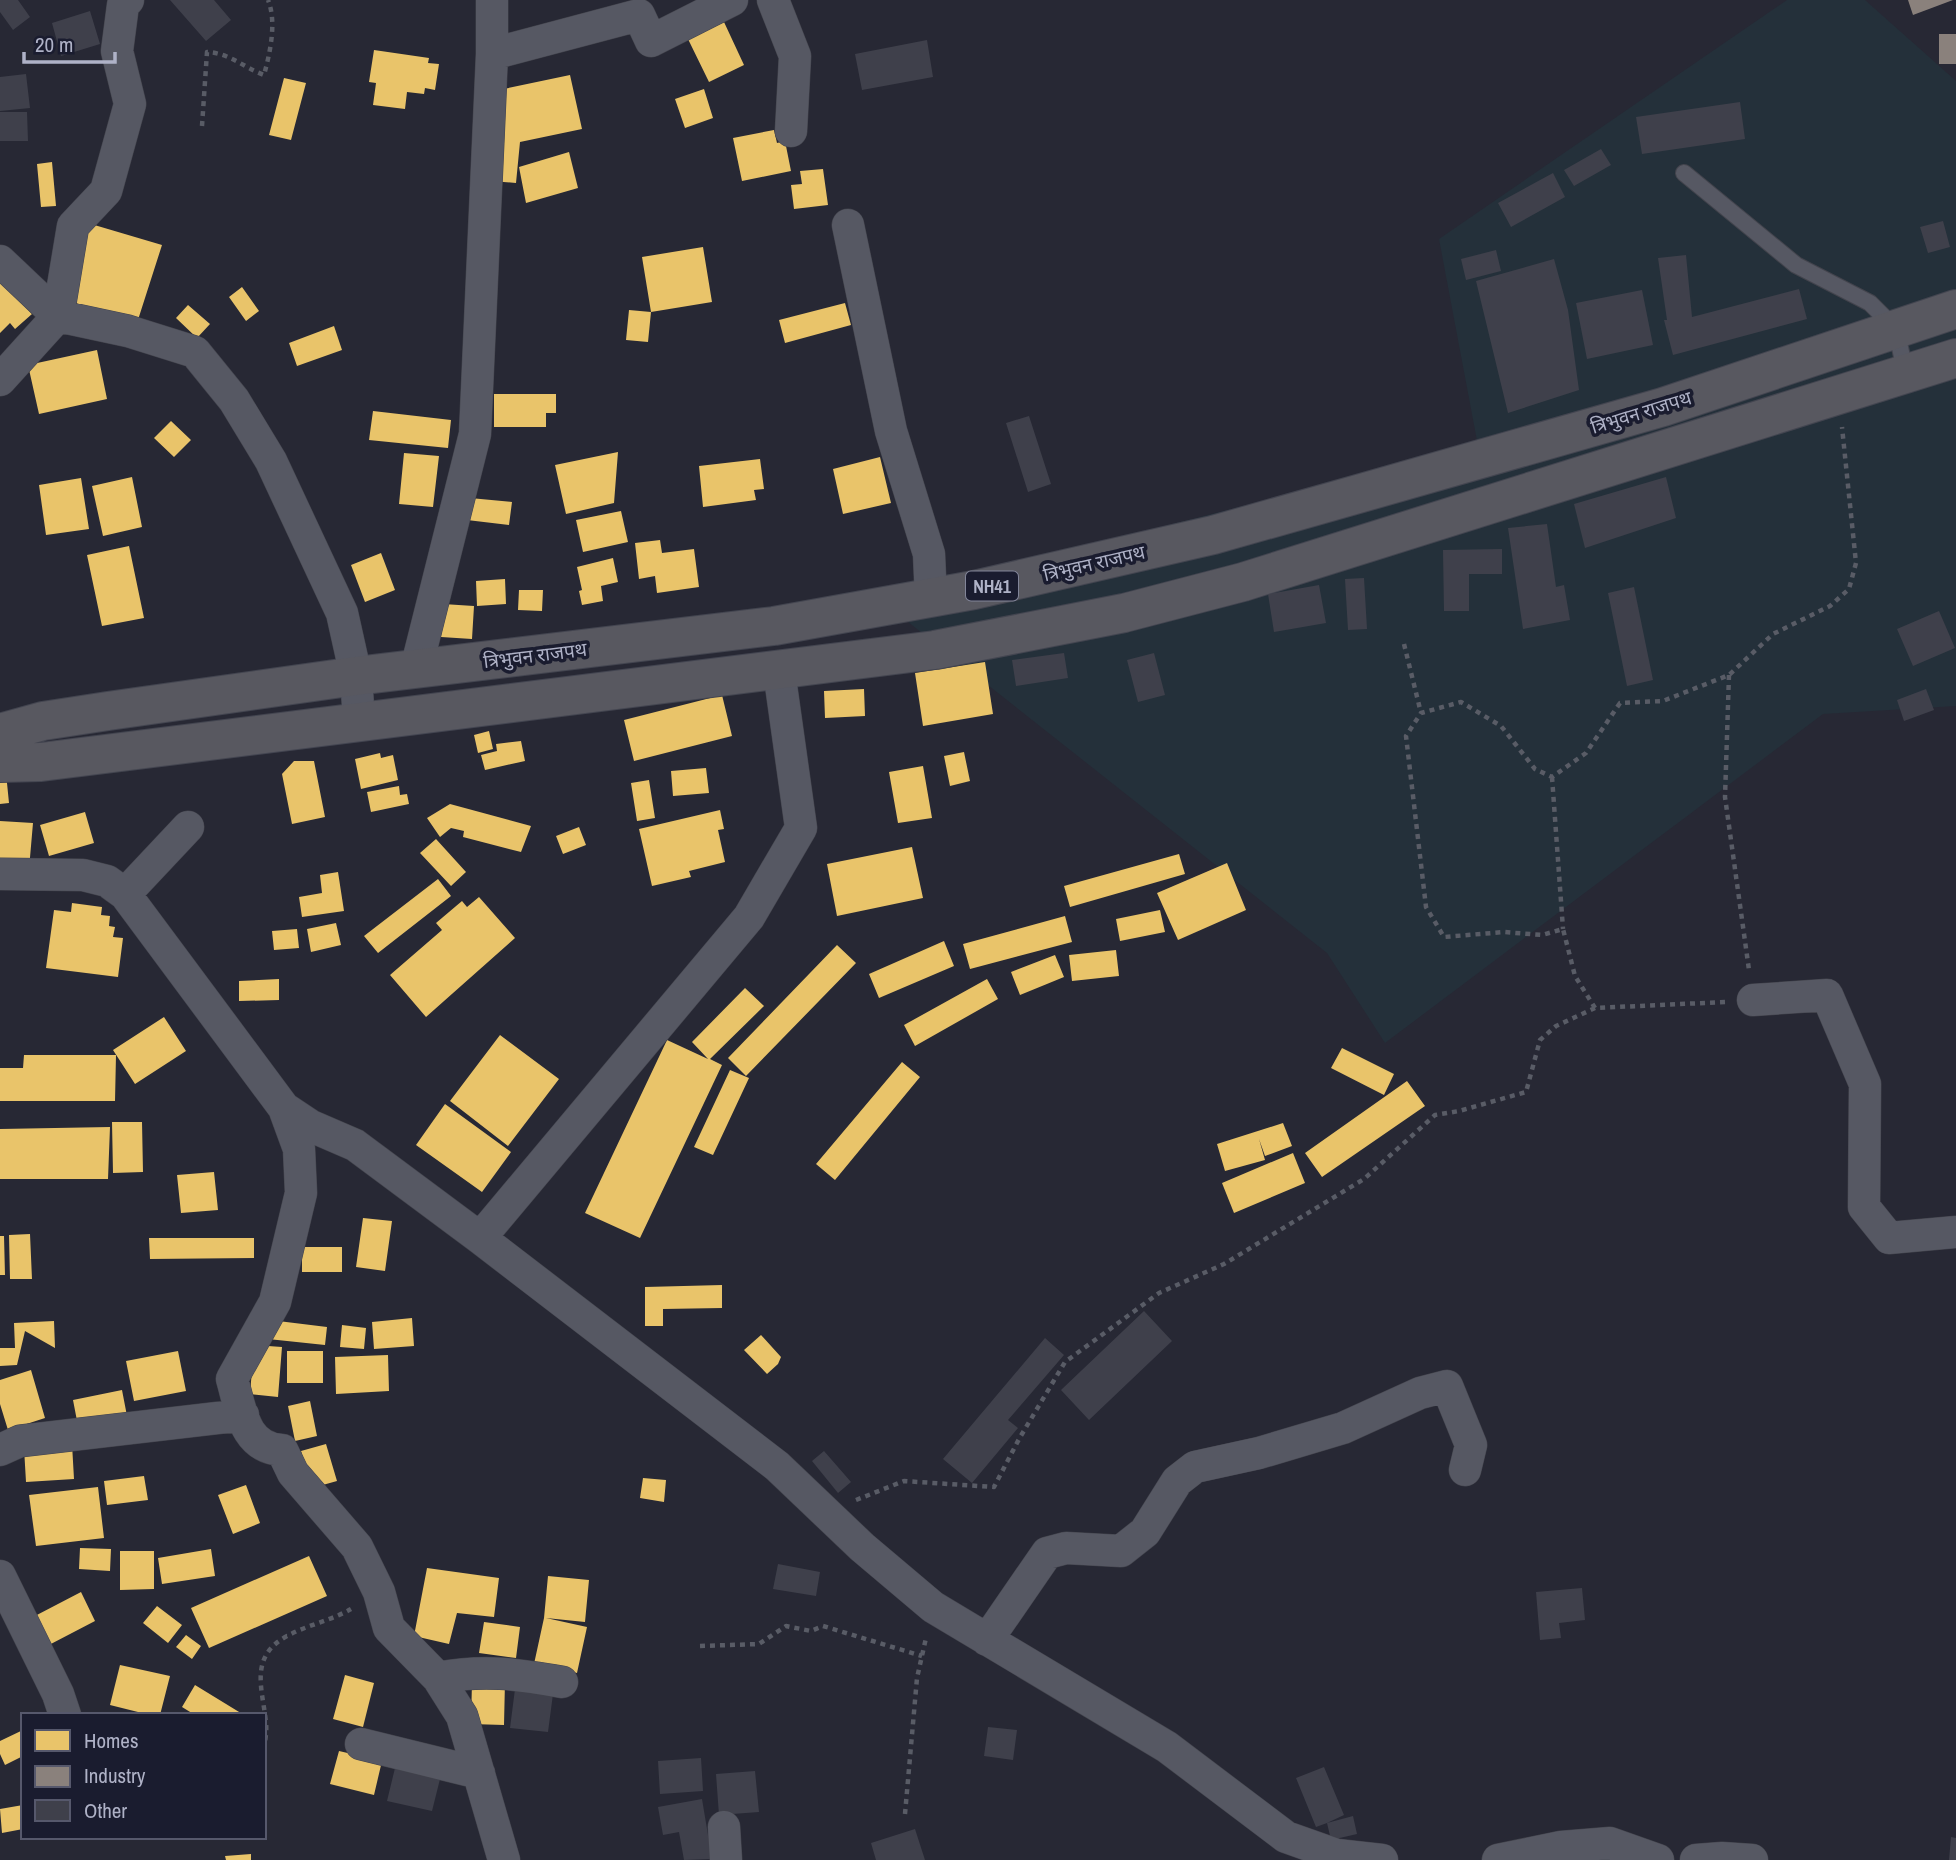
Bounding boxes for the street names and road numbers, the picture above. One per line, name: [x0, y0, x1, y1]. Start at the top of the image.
street label: त्रिभुवन राजपथ: [1588, 384, 1695, 440]
street label: त्रिभुवन राजपथ: [1040, 538, 1148, 587]
road number: NH41: [966, 572, 1018, 600]
street label: त्रिभुवन राजपथ: [482, 636, 589, 674]

